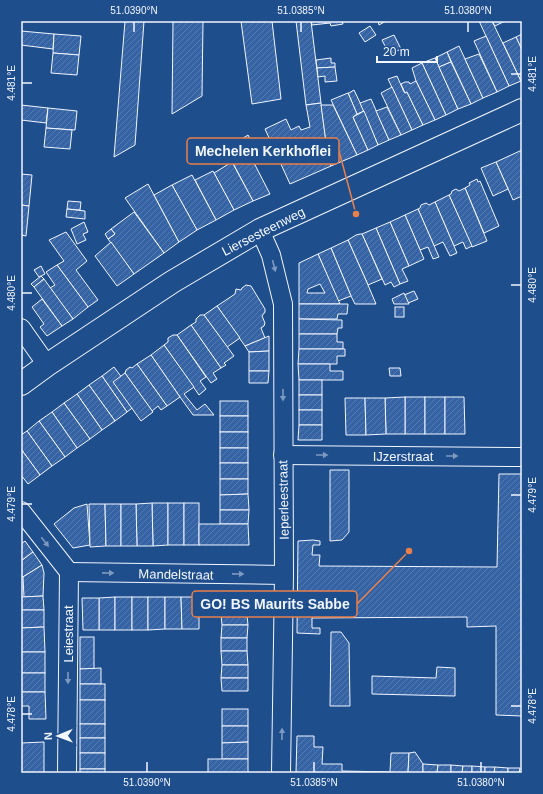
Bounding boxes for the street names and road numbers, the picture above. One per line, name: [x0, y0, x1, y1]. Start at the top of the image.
street label: Liersesteenweg: [219, 204, 307, 259]
street label: IJzerstraat: [373, 449, 434, 464]
street label: Ieperleestraat: [275, 460, 292, 540]
street label: Mandelstraat: [138, 566, 214, 583]
street label: Leiestraat: [61, 605, 76, 663]

